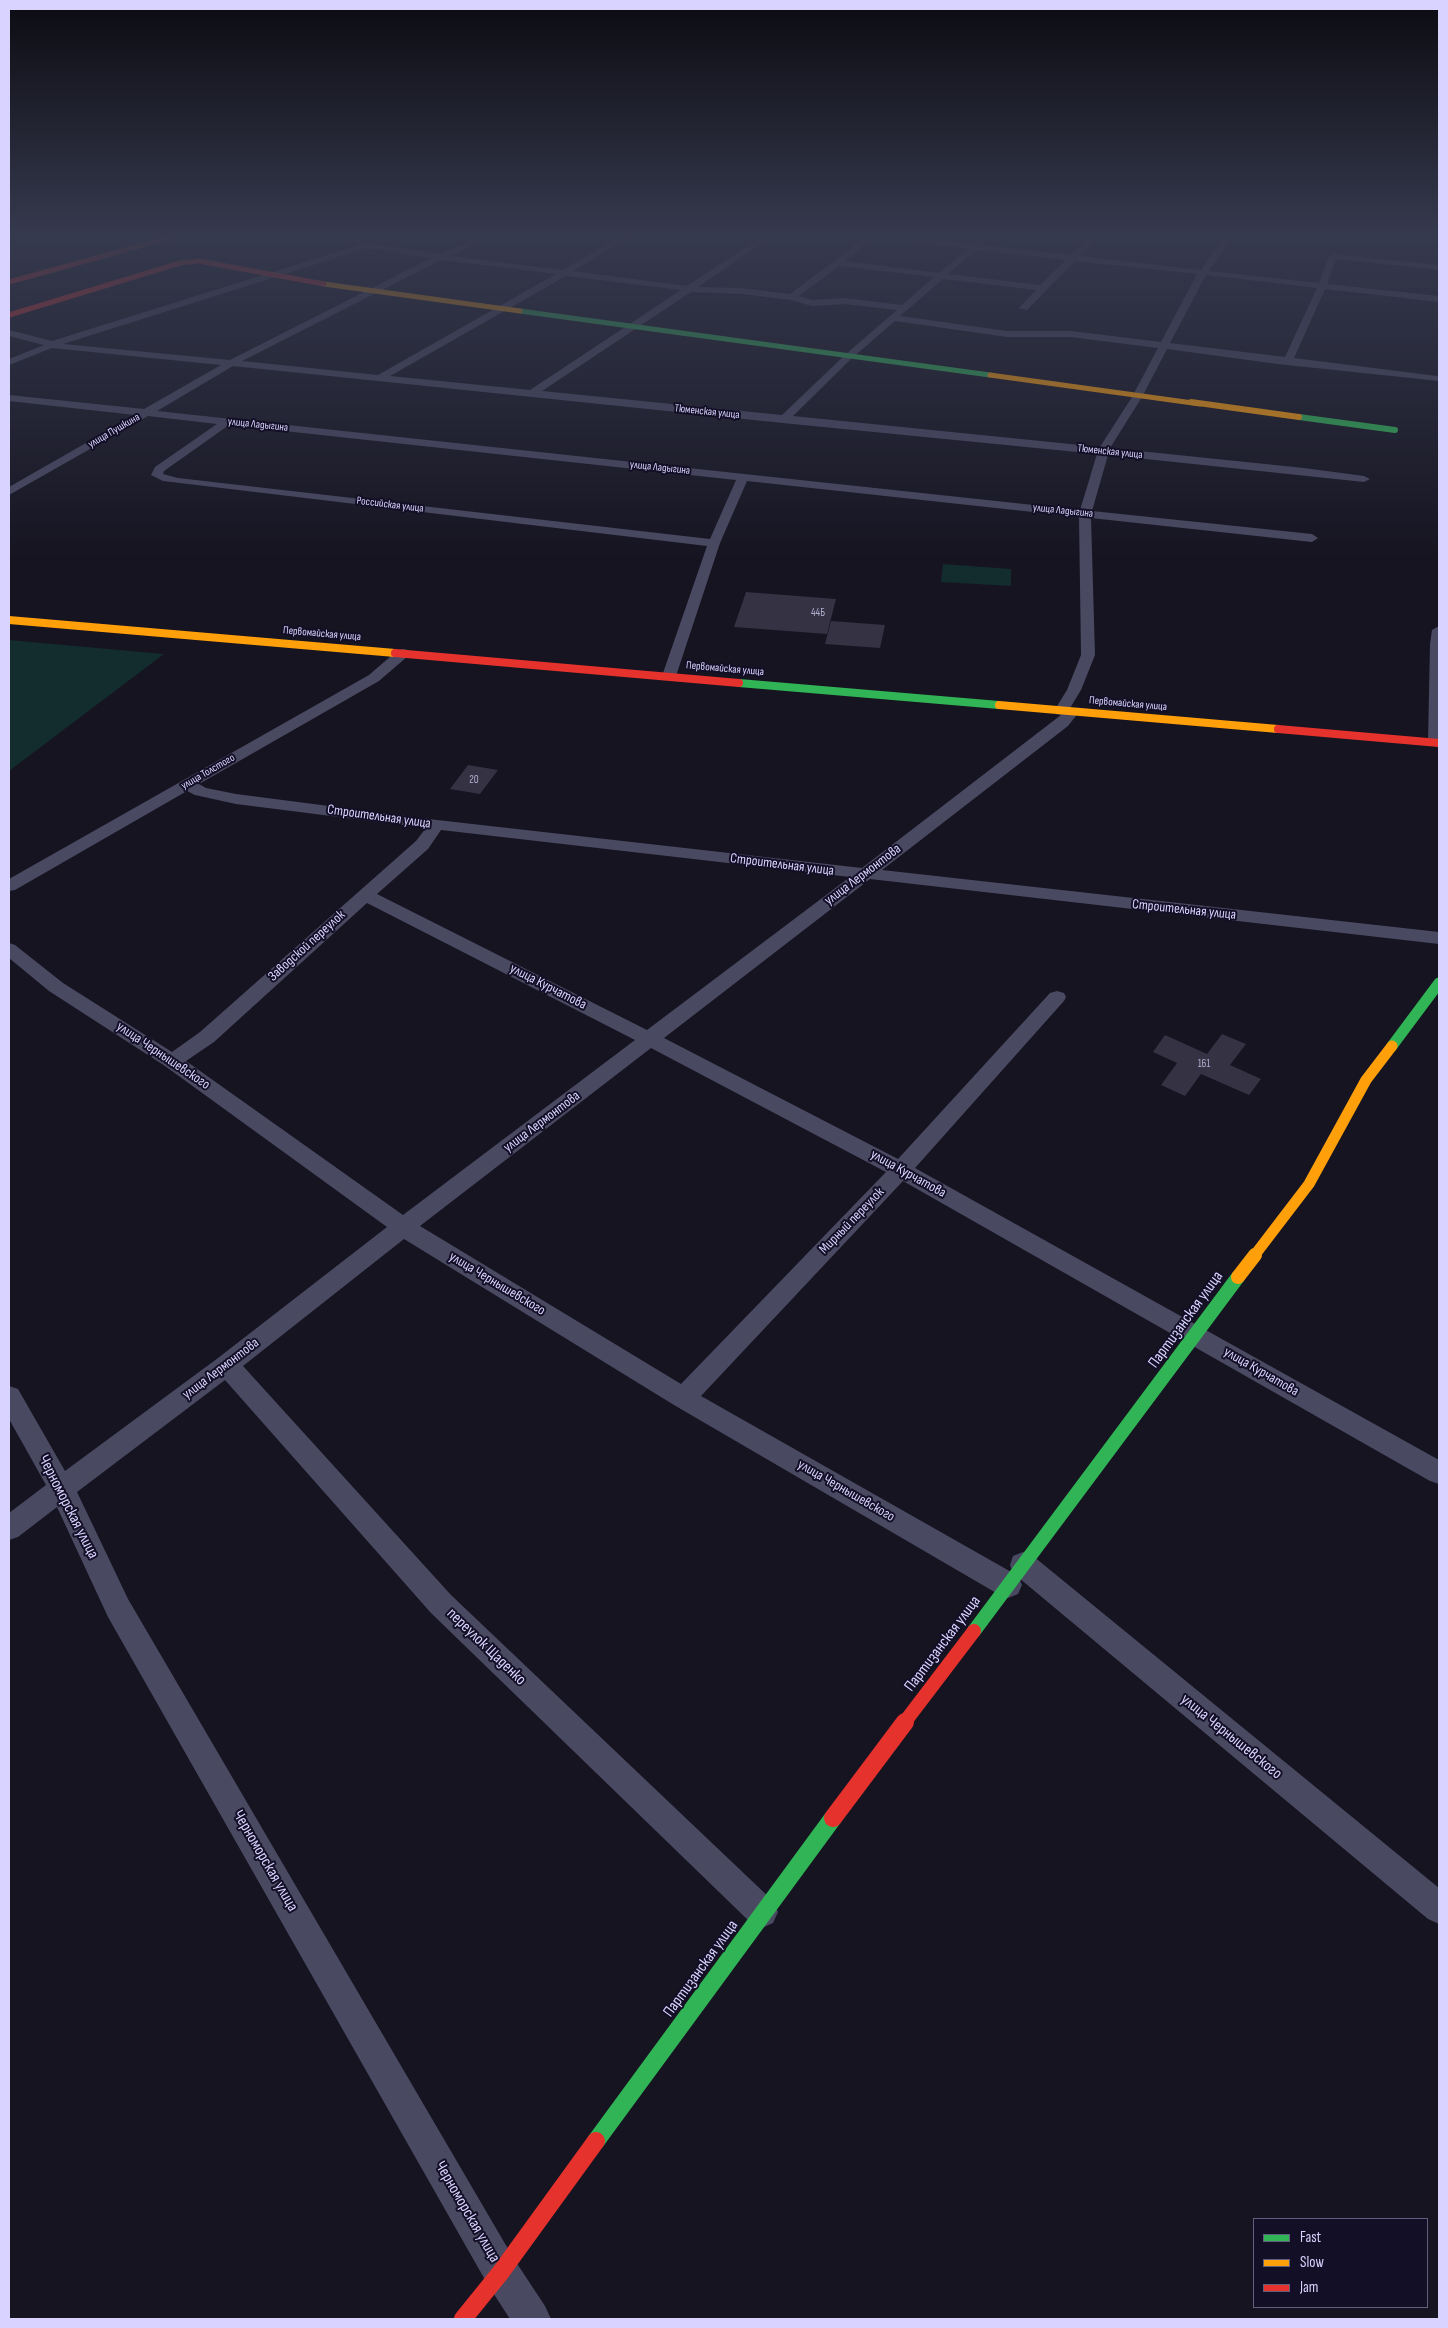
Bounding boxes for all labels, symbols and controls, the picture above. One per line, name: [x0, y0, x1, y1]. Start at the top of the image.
street label: Тюменская улица: [674, 402, 740, 422]
street label: улица Пушкина: [86, 411, 142, 451]
street label: улица Ладыгина: [227, 415, 289, 435]
street label: Тюменская улица: [1077, 442, 1143, 462]
street label: улица Ладыгина: [629, 458, 691, 478]
street label: Российская улица: [356, 494, 424, 516]
street label: улица Ладыгина: [1032, 501, 1094, 521]
house number: 44Б: [811, 606, 825, 620]
street label: Первомайская улица: [282, 624, 362, 644]
street label: Первомайская улица: [685, 659, 765, 679]
street label: Первомайская улица: [1088, 694, 1168, 714]
street label: улица Толстого: [179, 751, 237, 793]
house number: 20: [469, 773, 479, 787]
street label: Строительная улица: [326, 801, 432, 833]
street label: улица Лермонтова: [821, 841, 905, 909]
street label: Строительная улица: [729, 850, 835, 880]
street label: Строительная улица: [1131, 896, 1237, 924]
street label: Заводской переулок: [265, 907, 349, 985]
street label: улица Курчатова: [507, 960, 589, 1014]
street label: улица Чернышевского: [113, 1018, 213, 1094]
house number: 161: [1198, 1057, 1210, 1071]
street label: улица Лермонтова: [500, 1088, 584, 1156]
street label: улица Курчатова: [867, 1146, 949, 1202]
street label: Мирный переулок: [816, 1184, 888, 1258]
street label: улица Чернышевского: [446, 1249, 548, 1319]
street label: Партизанская улица: [1144, 1268, 1228, 1372]
street label: улица Лермонтова: [179, 1335, 263, 1403]
street label: улица Курчатова: [1220, 1344, 1302, 1400]
street label: Черноморская улица: [34, 1452, 102, 1562]
street label: улица Чернышевского: [794, 1456, 898, 1526]
street label: Партизанская улица: [901, 1592, 985, 1696]
street label: переулок Щаденко: [442, 1604, 530, 1690]
street label: улица Чернышевского: [1176, 1690, 1286, 1784]
street label: Черноморская улица: [228, 1807, 302, 1915]
street label: Партизанская улица: [659, 1917, 743, 2021]
street label: Черноморская улица: [430, 2158, 504, 2266]
legend: [1253, 2218, 1428, 2308]
text: Fast: [1300, 2228, 1321, 2247]
text: Slow: [1300, 2253, 1324, 2272]
text: Jam: [1300, 2278, 1318, 2297]

